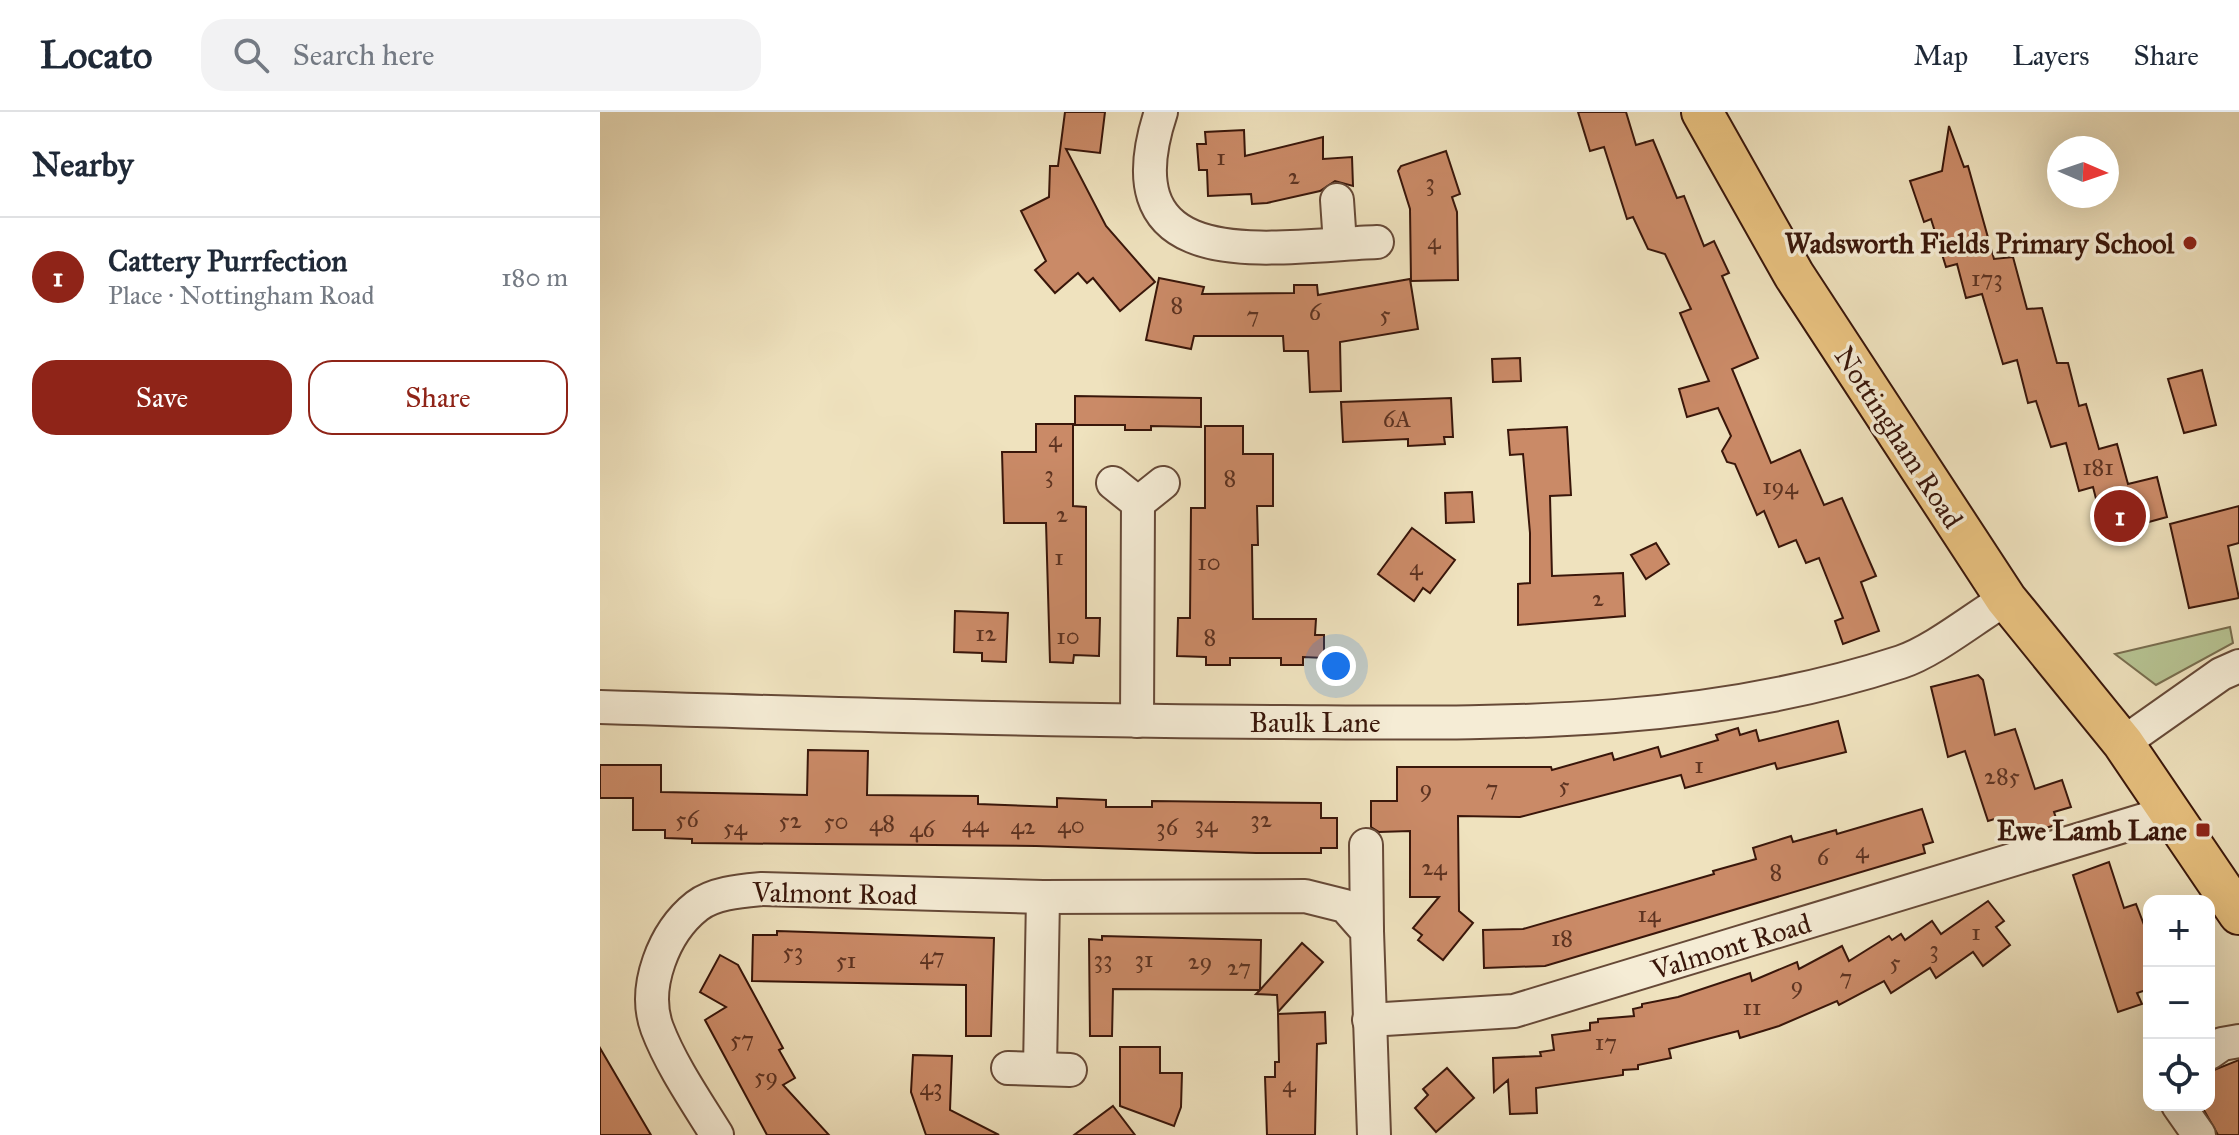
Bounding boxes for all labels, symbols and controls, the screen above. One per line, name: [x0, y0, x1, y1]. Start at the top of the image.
search box: [201, 19, 761, 91]
text: Locato: [40, 32, 153, 78]
icon: search: [229, 33, 273, 77]
text: Search here: [293, 37, 434, 73]
text: Map: [1913, 38, 1968, 73]
text: Layers: [2012, 38, 2090, 73]
text: Share: [2134, 38, 2199, 73]
north arrow: [2047, 136, 2119, 208]
house number: 1: [1216, 142, 1226, 172]
text: Nearby: [32, 144, 134, 185]
house number: 2: [1288, 161, 1300, 191]
house number: 3: [1425, 167, 1435, 197]
house number: 4: [1427, 226, 1441, 256]
place label: Wadsworth Fields Primary School: [1784, 226, 2174, 261]
marker: Wadsworth Fields Primary School: [2181, 234, 2199, 252]
text: Cattery Purrfection: [108, 243, 348, 279]
text: 1: [53, 261, 63, 293]
text: 180 m: [501, 261, 568, 293]
house number: 173: [1971, 263, 2003, 293]
text: Place · Nottingham Road: [108, 279, 375, 311]
house number: 8: [1171, 290, 1183, 320]
house number: 6: [1309, 297, 1322, 327]
house number: 5: [1379, 299, 1391, 329]
house number: 7: [1247, 300, 1259, 330]
street label: Nottingham Road: [1827, 340, 1970, 535]
button: Save: [32, 360, 292, 435]
button: Share: [308, 360, 568, 435]
house number: 6A: [1383, 404, 1411, 434]
house number: 4: [1048, 424, 1062, 454]
house number: 181: [2082, 452, 2114, 482]
house number: 3: [1044, 459, 1054, 489]
house number: 8: [1224, 463, 1236, 493]
house number: 194: [1762, 471, 1798, 501]
pin: 1: [2094, 486, 2146, 546]
house number: 2: [1056, 499, 1068, 529]
house number: 1: [1054, 542, 1064, 572]
house number: 10: [1197, 547, 1221, 577]
house number: 4: [1409, 552, 1423, 582]
house number: 2: [1592, 583, 1604, 613]
house number: 12: [975, 618, 997, 648]
house number: 10: [1056, 621, 1080, 651]
house number: 8: [1204, 622, 1216, 652]
your location: [1316, 646, 1356, 686]
street label: Baulk Lane: [1249, 705, 1381, 740]
house number: 1: [1694, 750, 1704, 780]
house number: 285: [1984, 761, 2020, 791]
house number: 5: [1558, 770, 1570, 800]
house number: 9: [1420, 773, 1432, 803]
house number: 7: [1486, 773, 1498, 803]
house number: 56: [675, 804, 699, 834]
house number: 32: [1250, 804, 1272, 834]
house number: 52: [779, 805, 802, 835]
house number: 50: [823, 806, 849, 836]
house number: 48: [869, 808, 895, 838]
house number: 44: [962, 809, 989, 839]
house number: 34: [1195, 809, 1218, 839]
house number: 40: [1057, 810, 1085, 840]
house number: 42: [1010, 811, 1036, 841]
house number: 54: [723, 812, 748, 842]
house number: 36: [1156, 812, 1179, 842]
place label: Ewe Lamb Lane: [1997, 813, 2187, 848]
house number: 46: [909, 814, 936, 844]
marker: Ewe Lamb Lane: [2194, 821, 2212, 839]
house number: 4: [1855, 835, 1869, 865]
house number: 6: [1817, 842, 1830, 872]
house number: 24: [1421, 852, 1447, 882]
house number: 8: [1770, 857, 1782, 887]
street label: Valmont Road: [751, 875, 918, 912]
map controls: [2143, 895, 2215, 1111]
button: +: [2143, 895, 2215, 967]
house number: 14: [1638, 899, 1661, 929]
street label: Valmont Road: [1646, 906, 1815, 988]
house number: 1: [1971, 917, 1981, 947]
house number: 18: [1551, 923, 1573, 953]
house number: 3: [1929, 934, 1939, 964]
house number: 53: [783, 936, 803, 966]
house number: 47: [919, 941, 945, 971]
house number: 33: [1093, 944, 1113, 974]
house number: 31: [1134, 944, 1154, 974]
house number: 51: [836, 945, 856, 975]
house number: 29: [1188, 946, 1212, 976]
house number: 5: [1889, 947, 1901, 977]
house number: 27: [1227, 952, 1251, 982]
house number: 7: [1840, 962, 1852, 992]
button: −: [2143, 967, 2215, 1039]
house number: 9: [1791, 970, 1803, 1000]
house number: 11: [1743, 992, 1761, 1022]
house number: 57: [730, 1024, 754, 1054]
house number: 17: [1595, 1027, 1617, 1057]
button: locate: [2143, 1039, 2215, 1111]
house number: 59: [754, 1061, 778, 1091]
house number: 4: [1282, 1069, 1296, 1099]
house number: 43: [920, 1072, 942, 1102]

